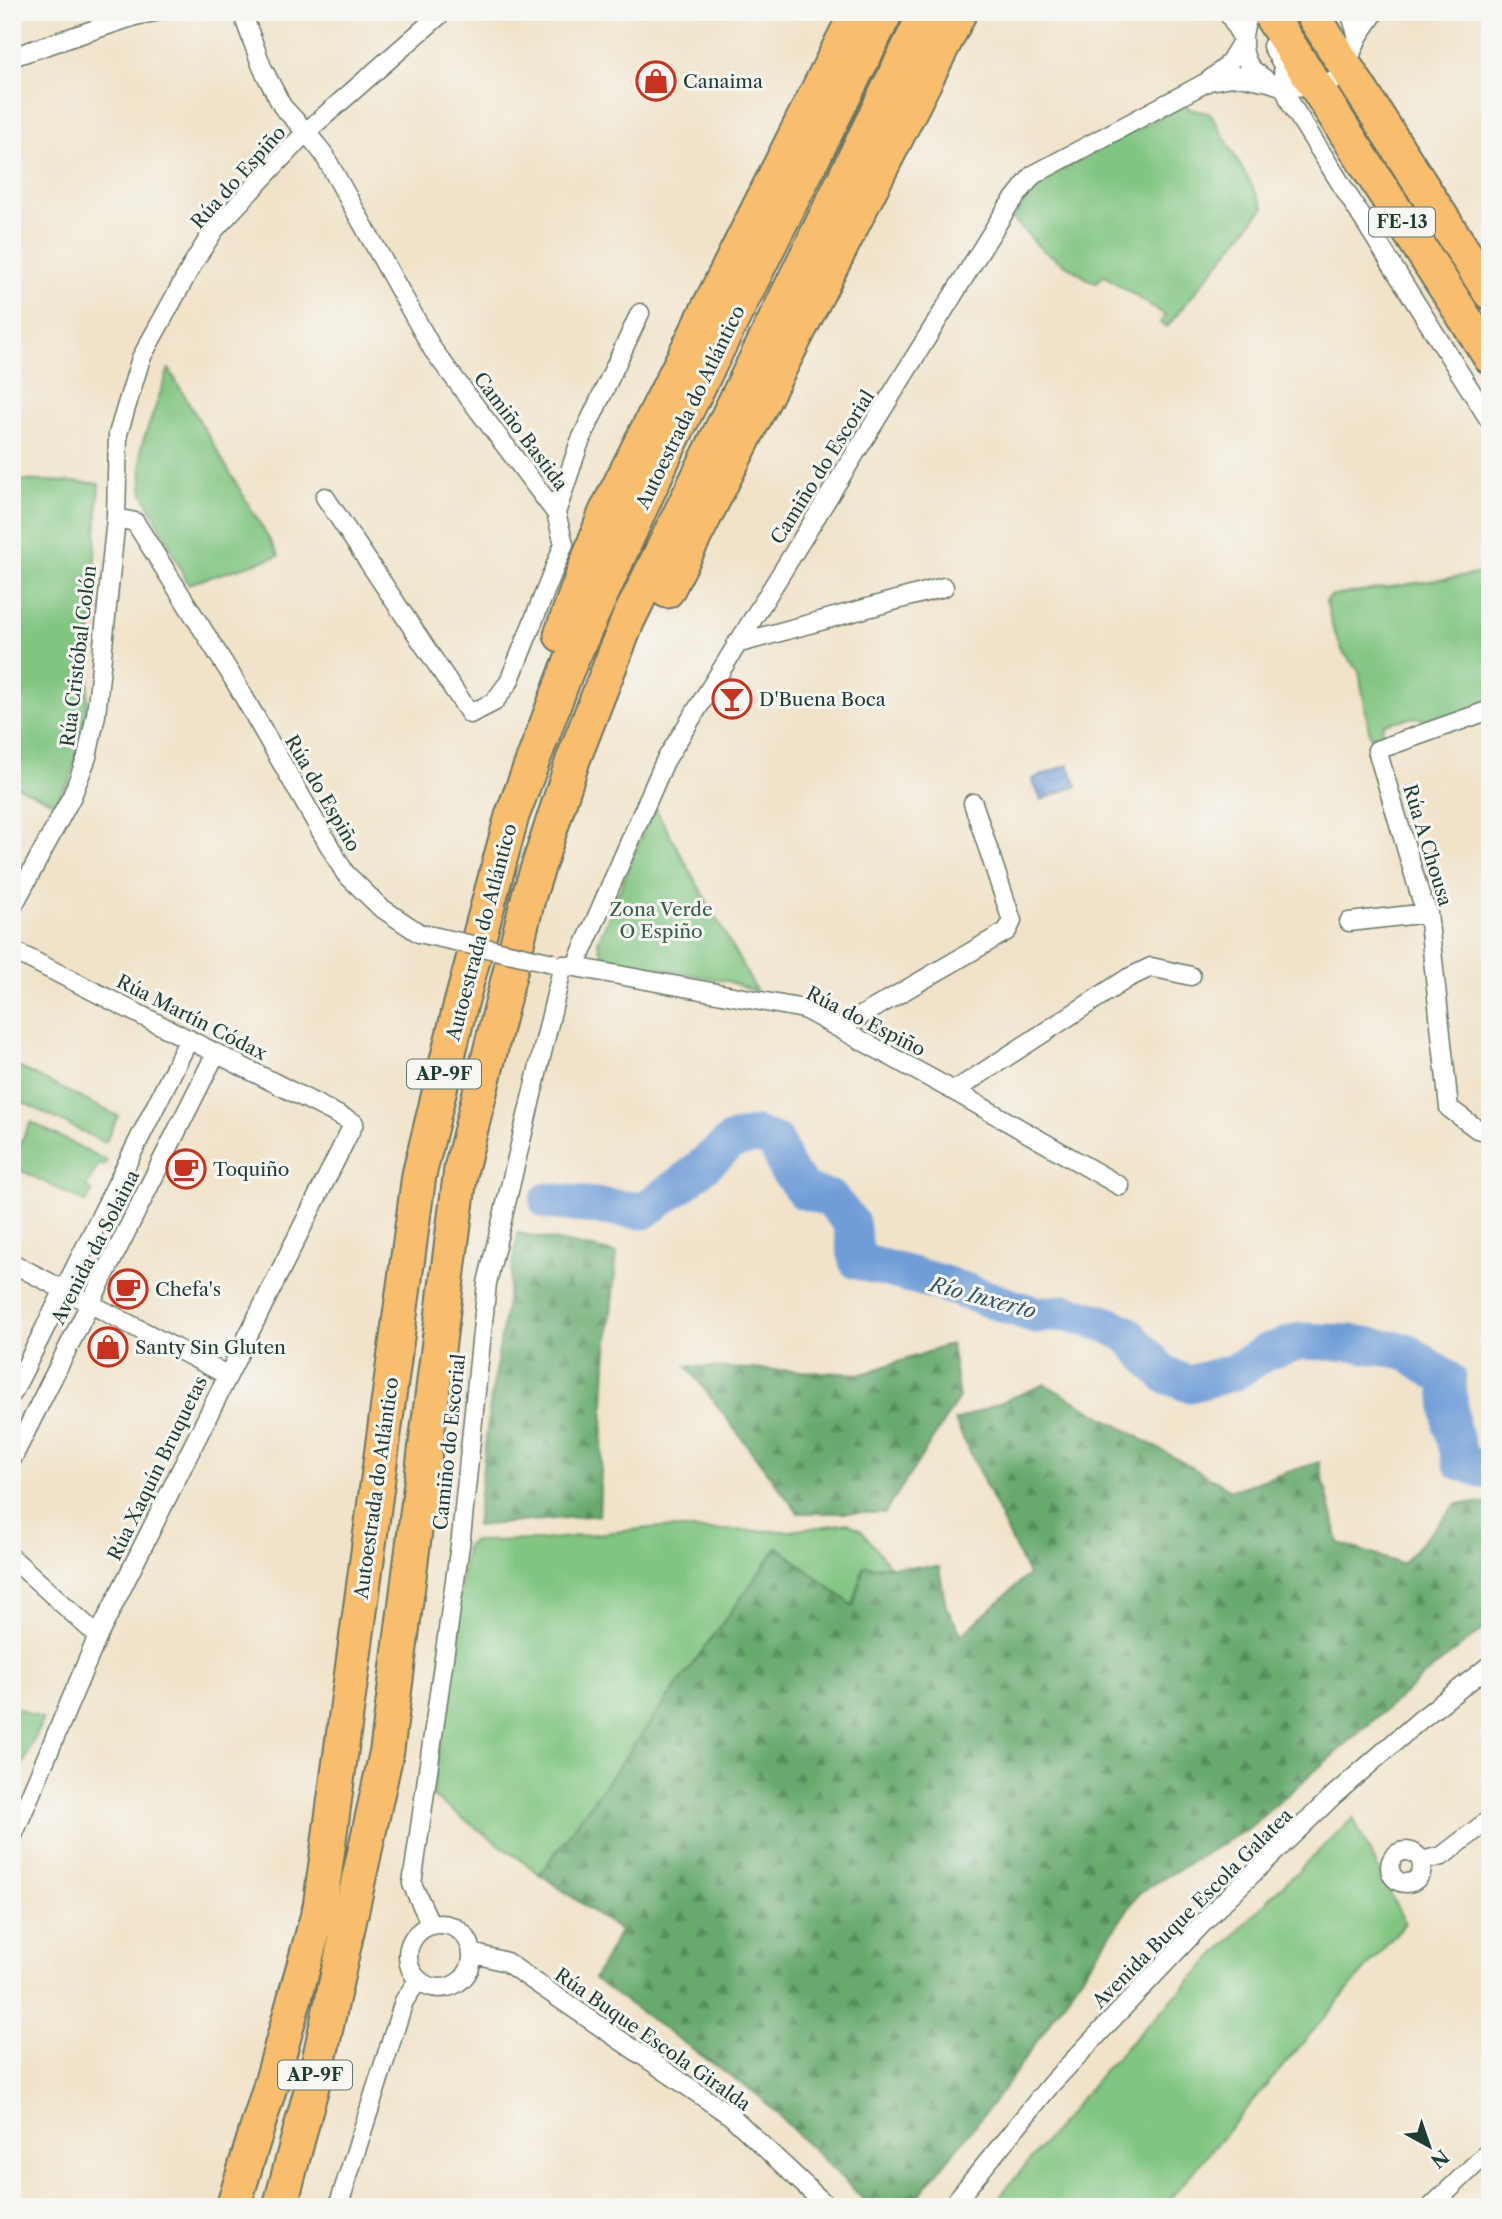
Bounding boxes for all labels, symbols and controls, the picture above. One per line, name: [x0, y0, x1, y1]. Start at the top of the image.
shop icon: Canaima: [635, 60, 677, 102]
place label: Canaima: [683, 70, 763, 93]
street label: Rúa do Espiño: [186, 121, 291, 234]
road number: FE-13: [1369, 208, 1435, 236]
street label: Autoestrada do Atlántico: [631, 302, 750, 514]
street label: Camiño Bastida: [469, 368, 573, 495]
street label: Camiño do Escorial: [766, 386, 879, 549]
street label: Rúa Cristóbal Colón: [56, 564, 101, 748]
bar icon: D'Buena Boca: [711, 678, 753, 720]
place label: D'Buena Boca: [759, 688, 886, 711]
street label: Rúa do Espiño: [280, 731, 365, 856]
street label: Rúa A Chousa: [1398, 782, 1457, 909]
street label: Autoestrada do Atlántico: [441, 821, 522, 1044]
park label: Zona Verde O Espiño: [609, 898, 713, 943]
street label: Rúa Martín Códax: [113, 970, 272, 1066]
street label: Rúa do Espiño: [802, 982, 929, 1061]
road number: AP-9F: [407, 1059, 481, 1088]
cafe icon: Toquiño: [165, 1148, 207, 1190]
place label: Toquiño: [213, 1158, 289, 1181]
street label: Avenida da Solaina: [46, 1166, 144, 1329]
cafe icon: Chefa's: [107, 1268, 149, 1310]
water label: Río Inxerto: [926, 1271, 1039, 1324]
place label: Chefa's: [155, 1278, 221, 1301]
shop icon: Santy Sin Gluten: [87, 1326, 129, 1368]
place label: Santy Sin Gluten: [135, 1336, 286, 1359]
street label: Camiño do Escorial: [429, 1352, 470, 1531]
street label: Rúa Xaquín Bruquetas: [103, 1372, 212, 1564]
street label: Autoestrada do Atlántico: [349, 1376, 403, 1601]
street label: Avenida Buque Escola Galatea: [1087, 1804, 1297, 2014]
street label: Rúa Buque Escola Giralda: [550, 1963, 755, 2116]
road number: AP-9F: [278, 2060, 352, 2090]
north arrow: [1394, 2110, 1464, 2180]
text: N: [1426, 2145, 1453, 2173]

